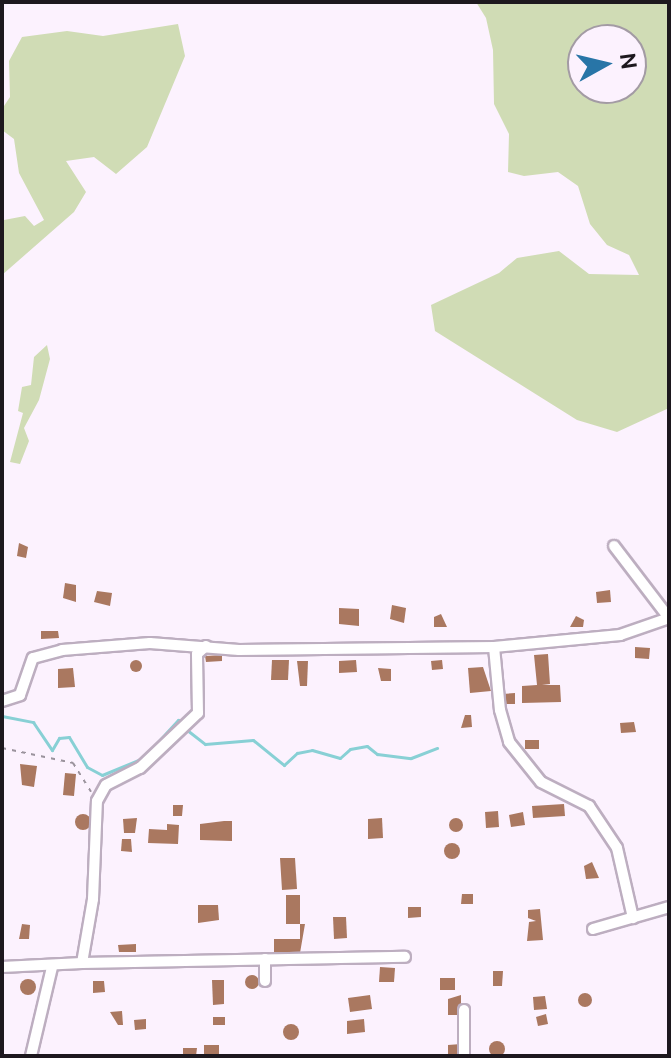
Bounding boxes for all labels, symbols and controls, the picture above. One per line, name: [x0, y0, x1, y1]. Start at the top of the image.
north arrow: [567, 24, 647, 104]
text: N: [616, 51, 643, 71]

